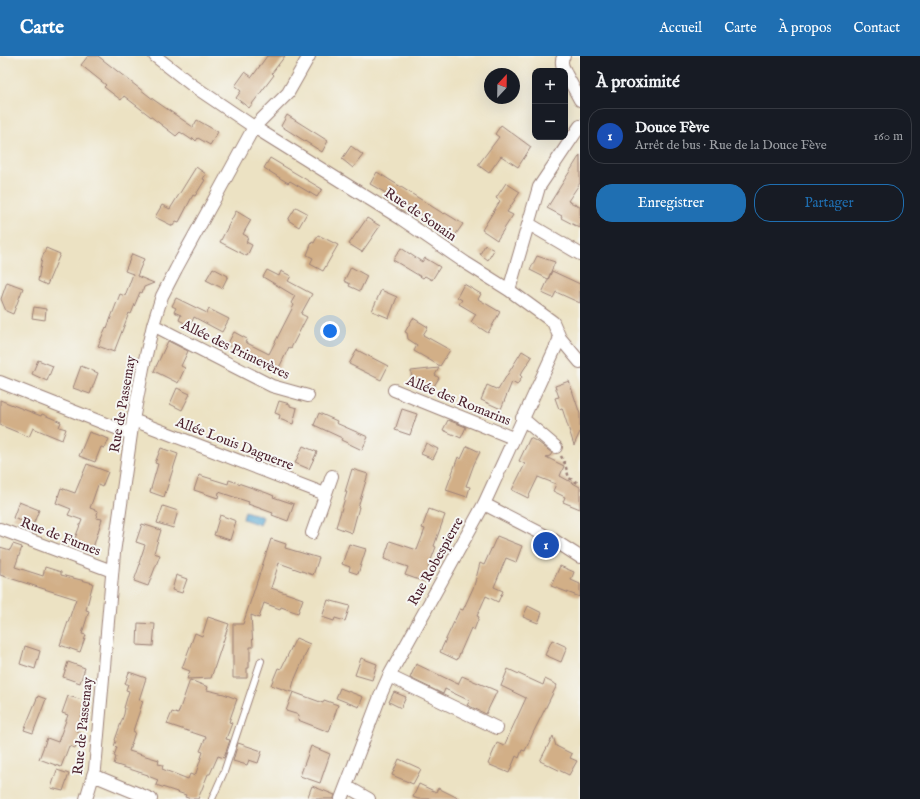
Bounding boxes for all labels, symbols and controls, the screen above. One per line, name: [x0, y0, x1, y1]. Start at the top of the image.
text: Carte: [20, 16, 64, 40]
text: Accueil: [659, 19, 702, 37]
text: Carte: [724, 19, 757, 37]
text: À propos: [779, 19, 831, 37]
text: Contact: [853, 19, 900, 37]
north arrow: [484, 68, 520, 104]
map controls: [532, 68, 568, 140]
button: +: [532, 68, 568, 104]
text: À proximité: [596, 72, 680, 93]
button: −: [532, 104, 568, 140]
text: Douce Fève: [635, 118, 709, 137]
text: 1: [608, 128, 612, 145]
text: 160 m: [873, 128, 903, 145]
text: Arrêt de bus · Rue de la Douce Fève: [635, 137, 827, 154]
street label: Rue de Souain: [381, 184, 461, 246]
button: Enregistrer: [596, 184, 746, 222]
button: Partager: [754, 184, 904, 222]
street label: Allée des Primevères: [178, 315, 293, 384]
your location: [320, 321, 340, 341]
street label: Rue de Passemay: [106, 354, 140, 454]
street label: Allée des Romarins: [403, 371, 514, 430]
street label: Allée Louis Daguerre: [172, 413, 297, 475]
street label: Rue de Furnes: [18, 513, 103, 560]
street label: Rue Robespierre: [404, 513, 468, 609]
pin: 1: [533, 530, 559, 560]
street label: Rue de Passemay: [69, 676, 97, 776]

